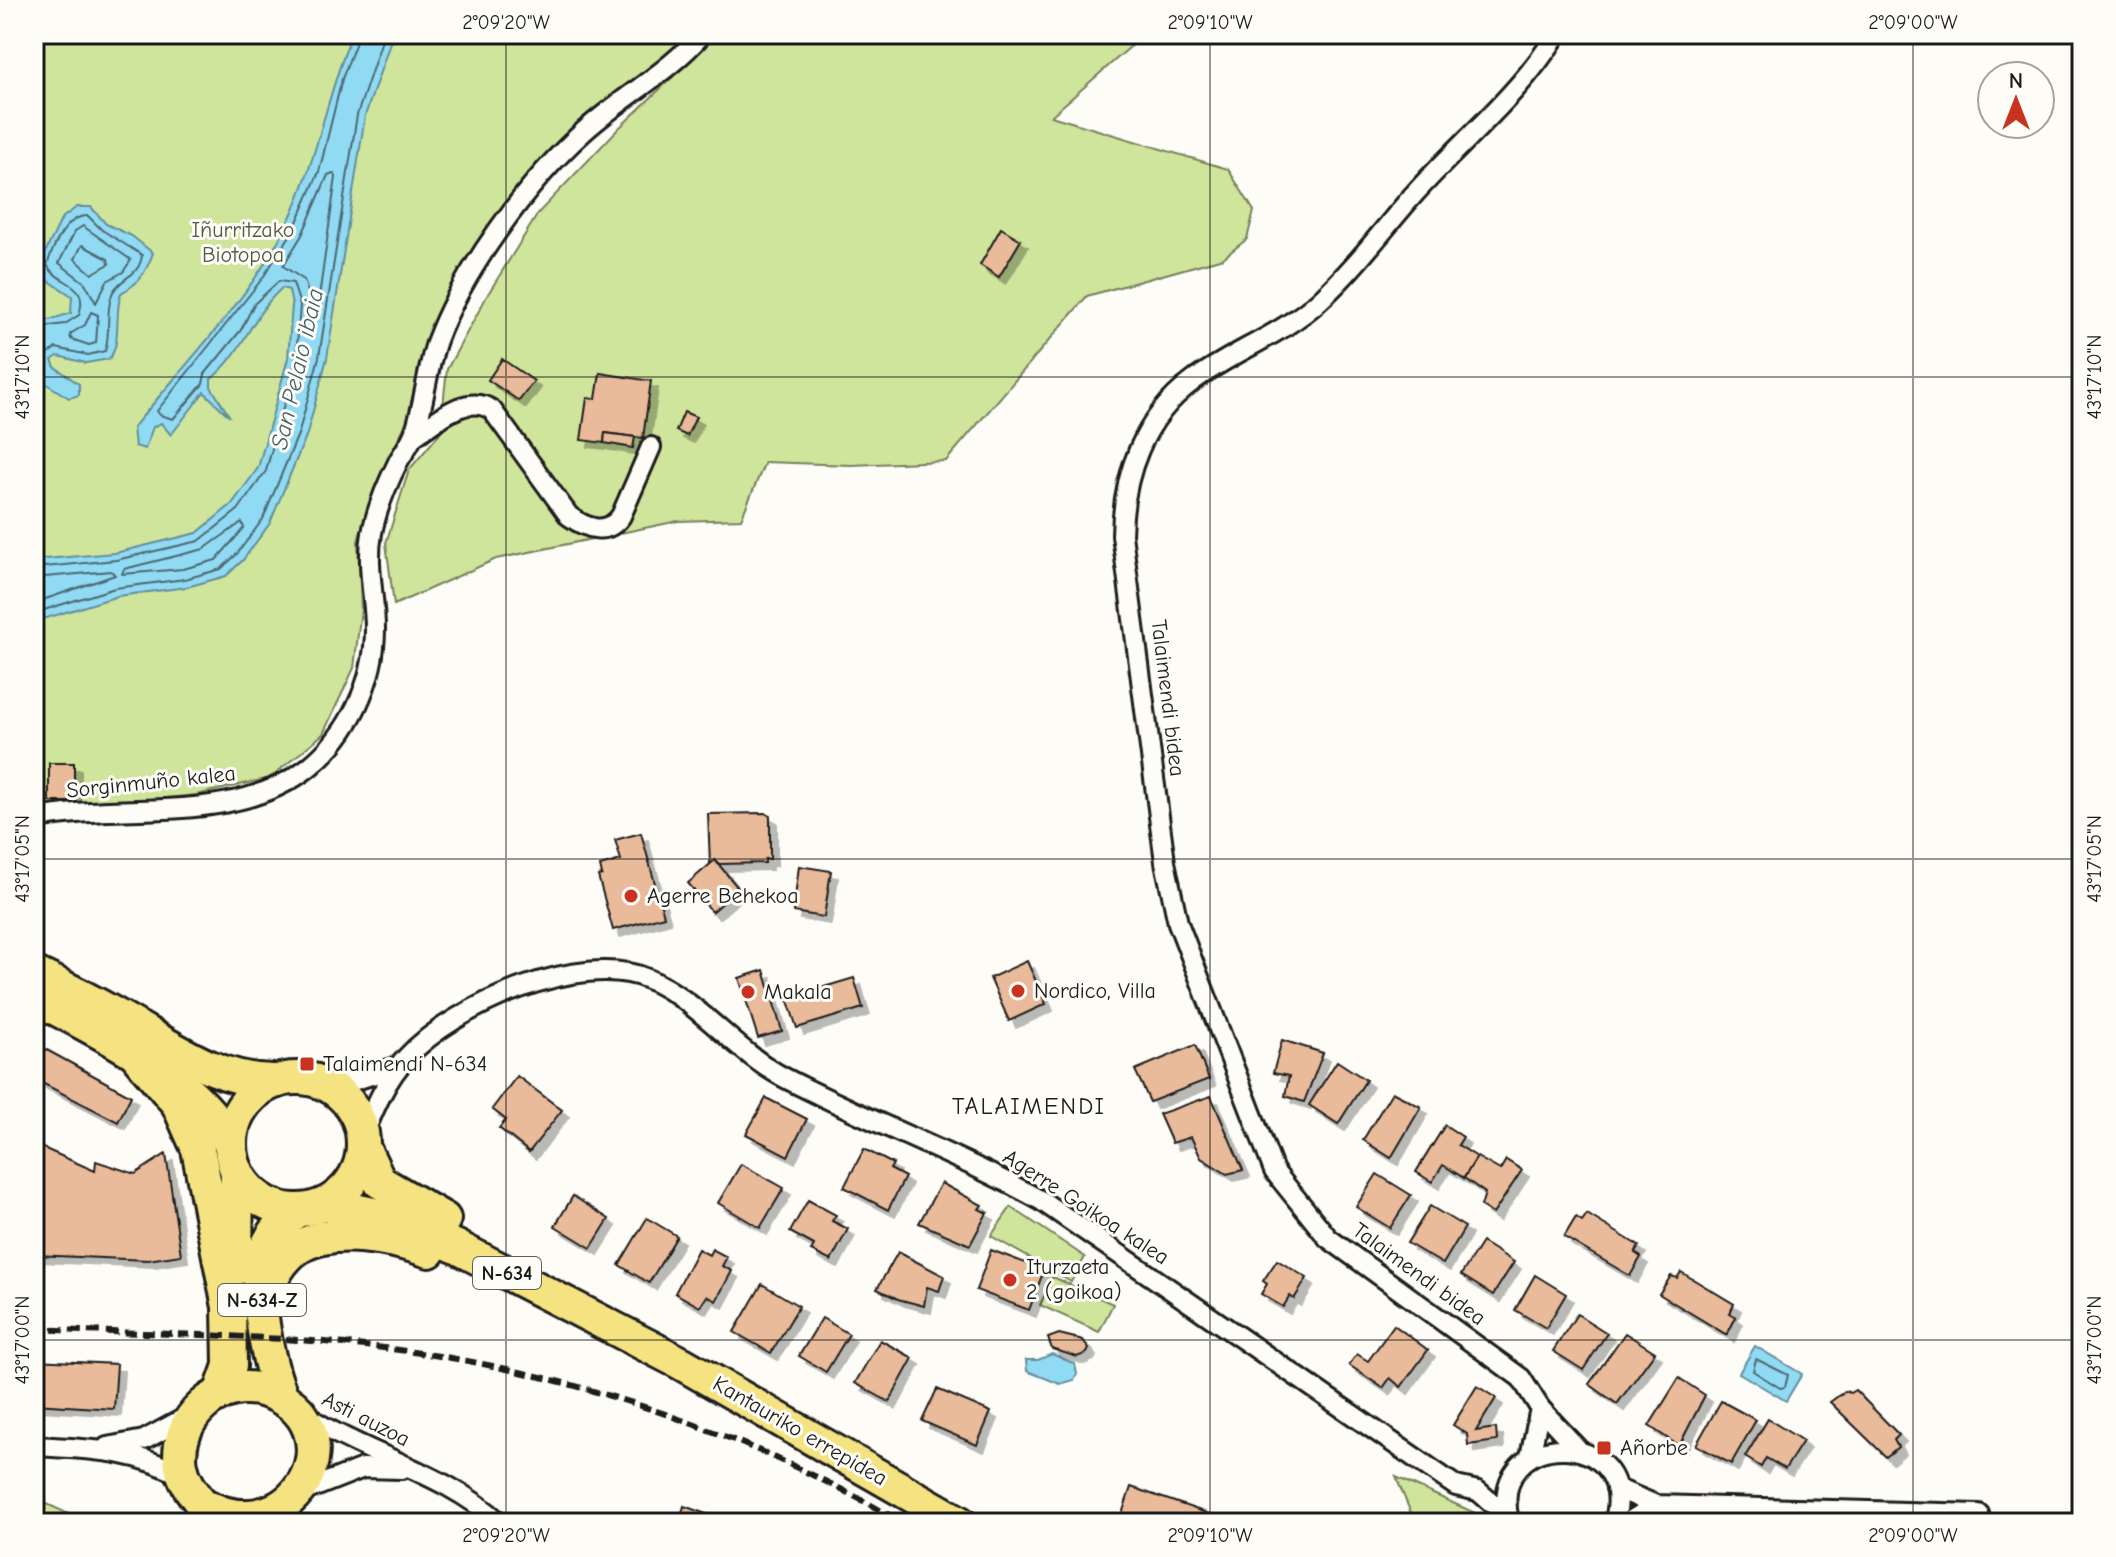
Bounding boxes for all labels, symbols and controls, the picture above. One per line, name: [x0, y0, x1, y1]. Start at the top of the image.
text: 2°09'20"W: [462, 11, 550, 34]
text: 2°09'10"W: [1167, 11, 1253, 34]
text: 2°09'00"W: [1868, 11, 1958, 34]
north arrow: [1976, 60, 2056, 140]
text: N: [2009, 68, 2023, 94]
park label: Iñurritzako Biotopoa: [191, 217, 295, 268]
water label: San Pelaio ibaia: [265, 286, 329, 452]
text: 43°17'10"N: [11, 335, 34, 419]
text: 43°17'10"N: [2083, 335, 2106, 419]
street label: Talaimendi bidea: [1145, 618, 1191, 778]
street label: Sorginmuño kalea: [65, 760, 237, 804]
text: 43°17'05"N: [11, 815, 34, 903]
text: 43°17'05"N: [2083, 815, 2106, 903]
place label: Agerre Behekoa: [647, 883, 799, 909]
marker: Agerre Behekoa: [622, 887, 640, 905]
place label: Nordico, Villa: [1034, 978, 1156, 1004]
place label: Makala: [764, 979, 832, 1005]
marker: Nordico, Villa: [1009, 982, 1027, 1000]
marker: Makala: [739, 983, 757, 1001]
place label: Talaimendi N-634: [323, 1051, 487, 1077]
marker: Talaimendi N-634: [298, 1055, 316, 1073]
district label: TALAIMENDI: [952, 1092, 1106, 1120]
street label: Agerre Goikoa kalea: [998, 1144, 1174, 1270]
street label: Talaimendi bidea: [1347, 1217, 1491, 1331]
place label: Iturzaeta 2 (goikoa): [1026, 1254, 1122, 1305]
road number: N-634: [473, 1257, 541, 1289]
marker: Iturzaeta 2 (goikoa): [1001, 1271, 1019, 1289]
road number: N-634-Z: [218, 1284, 306, 1316]
text: 43°17'00"N: [11, 1295, 34, 1385]
text: 43°17'00"N: [2083, 1295, 2106, 1385]
street label: Kantauriko errepidea: [708, 1371, 892, 1491]
street label: Asti auzoa: [318, 1386, 414, 1452]
place label: Añorbe: [1620, 1435, 1688, 1461]
marker: Añorbe: [1595, 1439, 1613, 1457]
text: 2°09'20"W: [462, 1524, 550, 1547]
text: 2°09'10"W: [1167, 1524, 1253, 1547]
text: 2°09'00"W: [1868, 1524, 1958, 1547]

